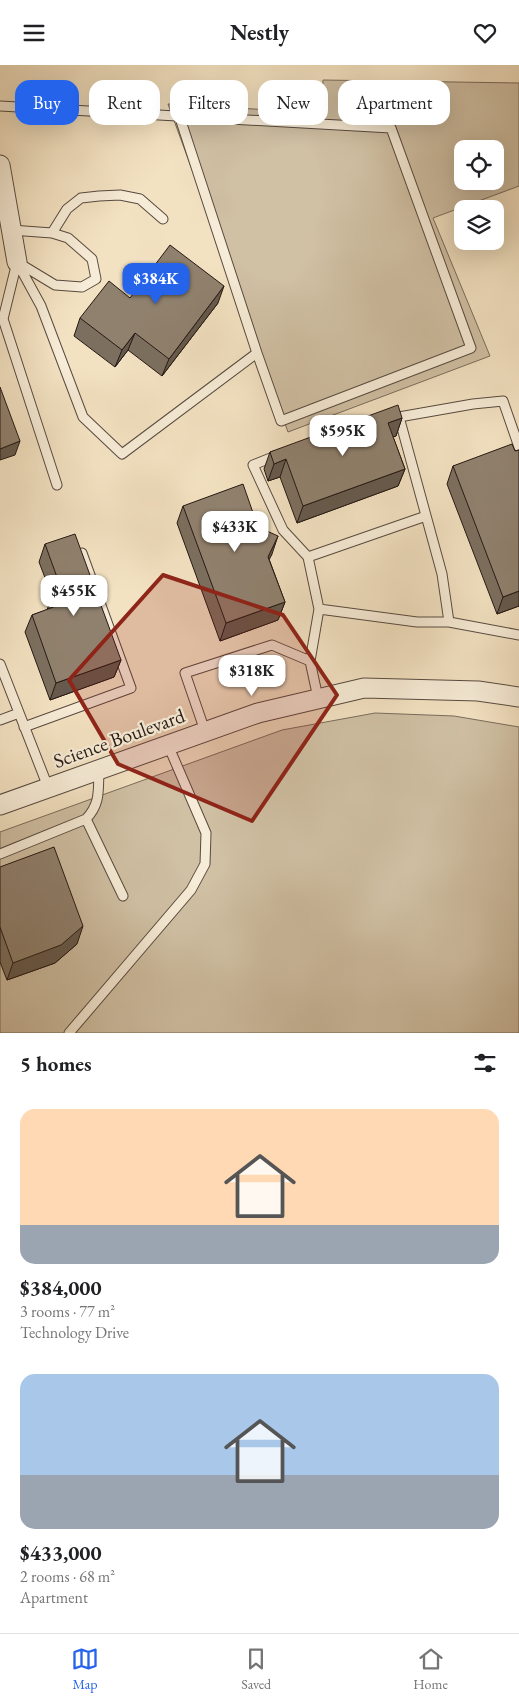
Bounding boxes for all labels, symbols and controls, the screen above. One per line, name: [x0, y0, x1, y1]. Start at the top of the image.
text: Nestly: [230, 18, 289, 47]
icon: menu: [20, 19, 48, 47]
icon: heart: [471, 19, 499, 47]
chip: Buy: [15, 80, 79, 125]
chip: Rent: [89, 80, 160, 125]
chip: Filters: [170, 80, 248, 125]
chip: New: [258, 80, 328, 125]
chip: Apartment: [338, 80, 450, 125]
map controls: [454, 140, 504, 250]
button: locate: [454, 140, 504, 190]
button: layers: [454, 200, 504, 250]
pin: $384K: [121, 263, 191, 305]
text: $384K: [134, 268, 178, 289]
pin: $595K: [308, 415, 378, 457]
text: $595K: [321, 420, 365, 441]
pin: $433K: [200, 511, 270, 553]
text: $433K: [213, 516, 257, 537]
pin: $455K: [39, 575, 109, 617]
text: $455K: [52, 580, 96, 601]
pin: $318K: [217, 655, 287, 697]
text: $318K: [230, 660, 274, 681]
street label: Science Boulevard: [50, 702, 189, 774]
icon: filters: [471, 1049, 499, 1077]
text: 5 homes: [20, 1050, 92, 1077]
icon: home: [215, 1141, 305, 1231]
text: $384,000: [20, 1274, 102, 1301]
text: 3 rooms · 77 m²: [20, 1301, 115, 1322]
text: Technology Drive: [20, 1322, 129, 1343]
icon: home: [215, 1406, 305, 1496]
text: $433,000: [20, 1539, 102, 1566]
text: 2 rooms · 68 m²: [20, 1566, 115, 1587]
text: Apartment: [20, 1587, 88, 1608]
tab: Map: [71, 1645, 99, 1693]
tab: Saved: [241, 1645, 271, 1693]
tab: Home: [413, 1645, 448, 1693]

